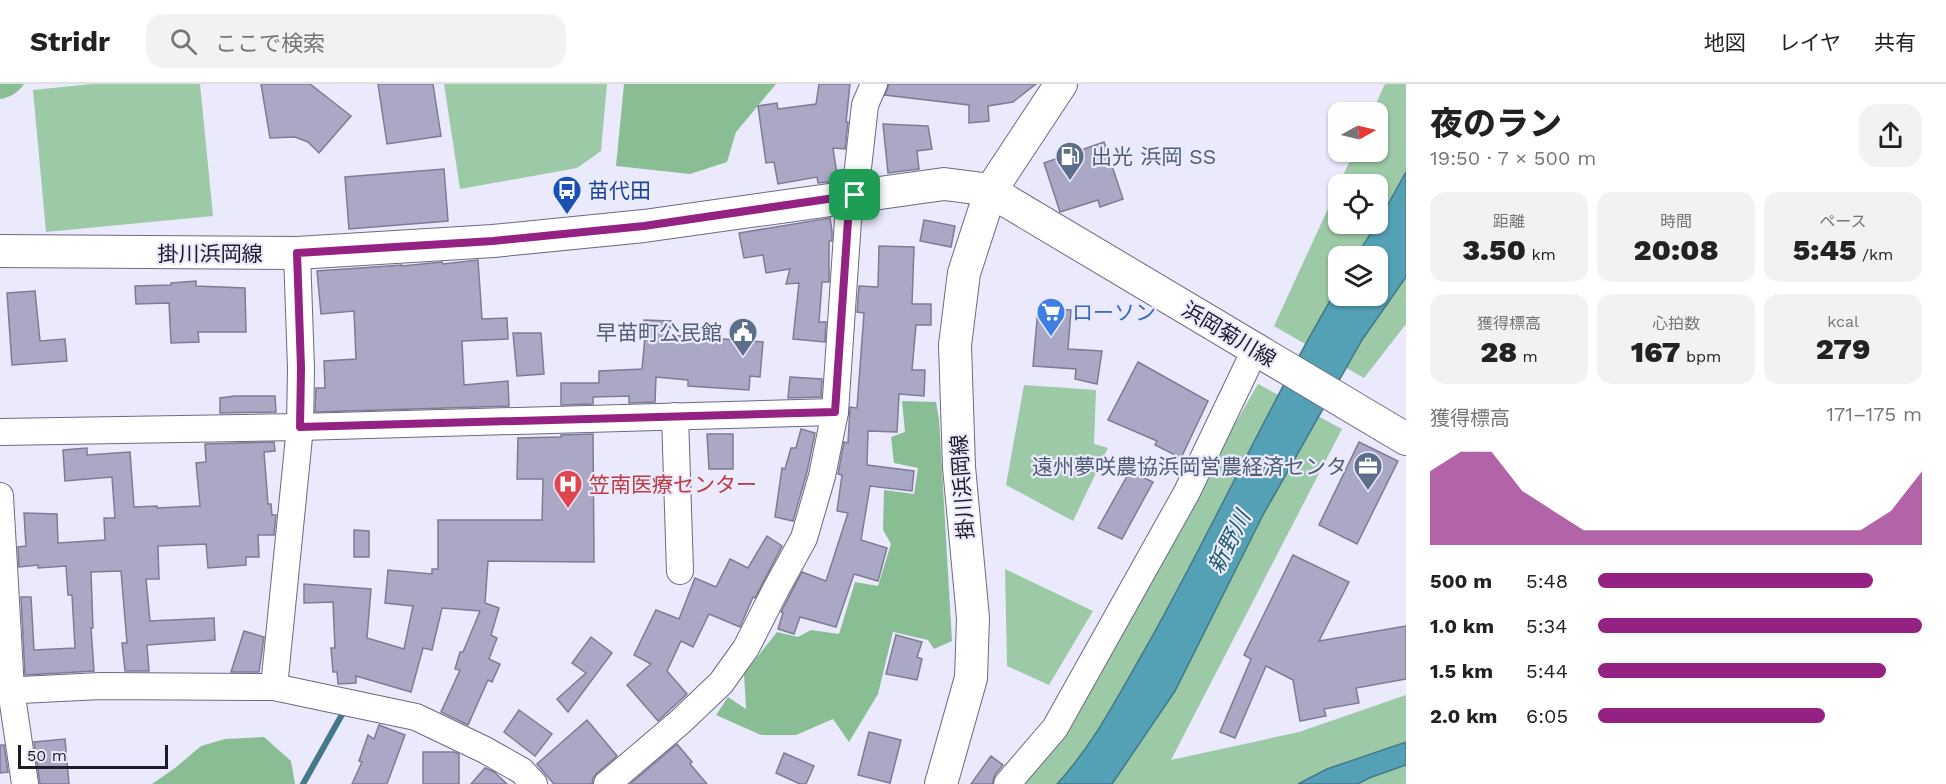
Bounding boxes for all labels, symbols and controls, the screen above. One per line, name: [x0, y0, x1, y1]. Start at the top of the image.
search box: [146, 14, 566, 68]
text: Stridr: [30, 25, 110, 58]
icon: search: [167, 25, 200, 58]
text: 地図: [1704, 30, 1746, 55]
text: レイヤ: [1779, 30, 1841, 55]
text: 共有: [1874, 30, 1916, 55]
text: ここで検索: [215, 31, 325, 56]
north arrow: [1328, 102, 1388, 162]
map controls: [1328, 102, 1388, 306]
text: 夜のラン: [1430, 104, 1562, 143]
button: share: [1859, 104, 1922, 167]
fuel station icon: 出光 浜岡 SS: [1054, 140, 1086, 182]
place label: 出光 浜岡 SS: [1091, 144, 1216, 169]
text: 19:50 · 7 × 500 m: [1430, 146, 1596, 170]
pin: [829, 169, 880, 220]
bus stop icon: 苗代田: [551, 174, 583, 216]
button: locate: [1328, 174, 1388, 234]
place label: 苗代田: [588, 178, 651, 203]
icon: arrive: [838, 178, 871, 211]
text: 距離: [1493, 212, 1525, 231]
text: 時間: [1660, 212, 1692, 231]
text: ペース: [1819, 212, 1867, 231]
text: 3.50: [1462, 232, 1526, 267]
text: 20:08: [1633, 232, 1719, 267]
text: 5:45: [1793, 232, 1857, 267]
street label: 掛川浜岡線: [158, 241, 263, 266]
text: km: [1526, 245, 1556, 264]
text: /km: [1857, 245, 1893, 264]
button: layers: [1328, 246, 1388, 306]
supermarket icon: ローソン: [1035, 296, 1067, 338]
street label: 浜岡菊川線: [1178, 296, 1280, 372]
place label: ローソン: [1072, 300, 1156, 325]
text: kcal: [1827, 312, 1859, 331]
text: 獲得標高: [1477, 314, 1541, 333]
text: 心拍数: [1652, 314, 1700, 333]
public building icon: 早苗町公民館: [727, 316, 759, 358]
place label: 早苗町公民館: [596, 320, 722, 345]
text: 279: [1816, 331, 1870, 366]
text: 28: [1480, 334, 1517, 369]
text: 167: [1631, 334, 1681, 369]
text: m: [1517, 347, 1538, 366]
text: bpm: [1681, 347, 1721, 366]
text: 171–175 m: [1826, 402, 1922, 426]
text: 獲得標高: [1430, 406, 1510, 430]
street label: 掛川浜岡線: [946, 434, 978, 540]
office icon: 遠州夢咲農協浜岡営農経済センタ: [1352, 450, 1384, 492]
place label: 遠州夢咲農協浜岡営農経済センタ: [1032, 454, 1347, 479]
hospital icon: 笠南医療センター: [552, 468, 584, 510]
place label: 笠南医療センター: [589, 472, 757, 497]
water label: 新野川: [1203, 505, 1256, 577]
text: 500 m: [1430, 569, 1492, 593]
text: 5:48: [1526, 569, 1568, 593]
text: 1.0 km: [1430, 614, 1494, 638]
text: 5:34: [1526, 614, 1567, 638]
text: 1.5 km: [1430, 659, 1493, 683]
text: 5:44: [1526, 659, 1568, 683]
text: 2.0 km: [1430, 704, 1497, 728]
text: 6:05: [1526, 704, 1568, 728]
scale bar: [18, 742, 168, 770]
text: 50 m: [27, 746, 67, 765]

